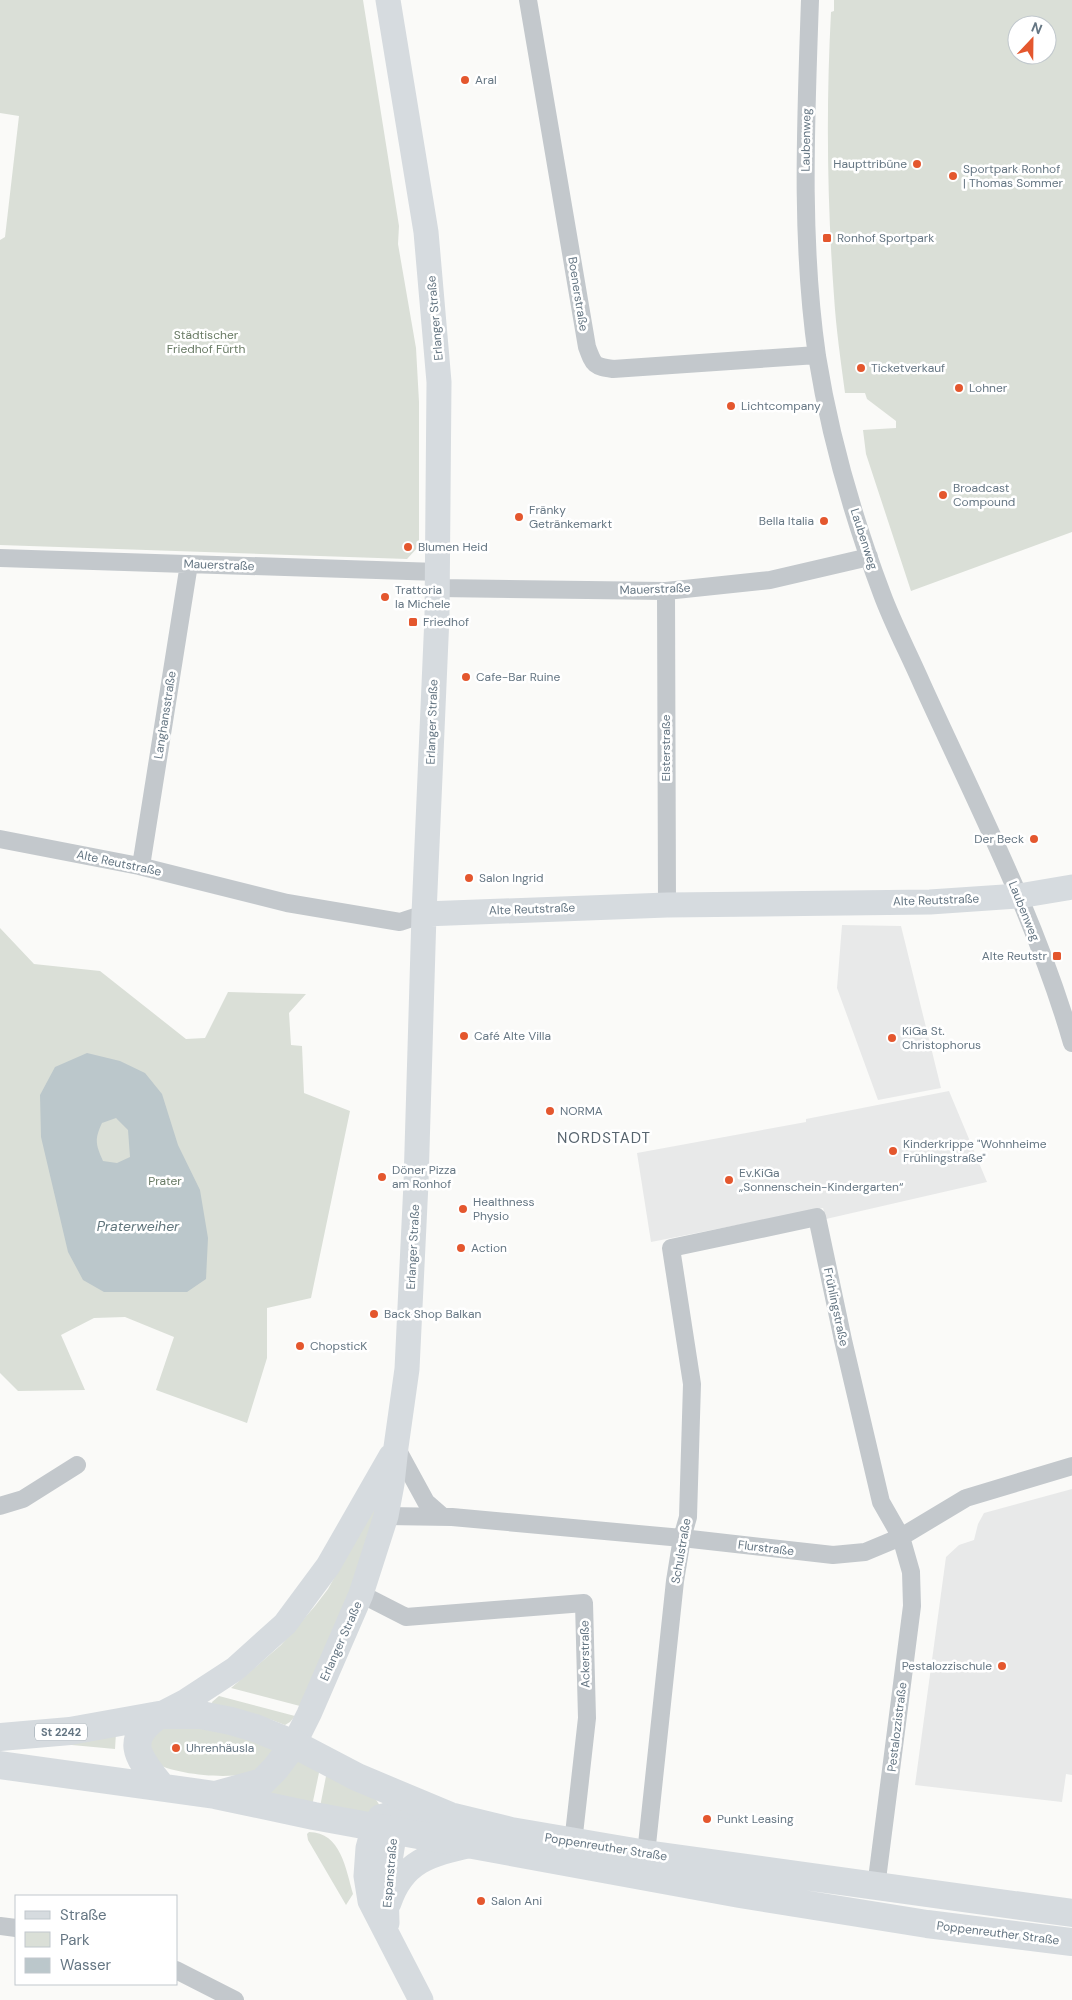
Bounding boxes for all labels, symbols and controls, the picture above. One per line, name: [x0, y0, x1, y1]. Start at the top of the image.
north arrow: [1007, 15, 1057, 65]
text: N: [1029, 18, 1045, 38]
place label: Aral: [475, 72, 497, 88]
marker: Aral: [459, 74, 471, 86]
street label: Laubenweg: [797, 108, 815, 172]
place label: Haupttribüne: [833, 156, 907, 172]
marker: Haupttribüne: [911, 158, 923, 170]
place label: Sportpark Ronhof | Thomas Sommer: [963, 161, 1063, 191]
marker: Sportpark Ronhof | Thomas Sommer: [947, 170, 959, 182]
place label: Ronhof Sportpark: [837, 230, 934, 246]
marker: Ronhof Sportpark: [821, 232, 833, 244]
street label: Boenerstraße: [564, 256, 592, 333]
street label: Erlanger Straße: [423, 275, 447, 361]
park label: Städtischer Friedhof Fürth: [167, 327, 245, 357]
place label: Ticketverkauf: [871, 360, 945, 376]
marker: Ticketverkauf: [855, 362, 867, 374]
place label: Lohner: [969, 380, 1008, 396]
marker: Lohner: [953, 382, 965, 394]
place label: Lichtcompany: [741, 398, 821, 414]
marker: Lichtcompany: [725, 400, 737, 412]
place label: Broadcast Compound: [953, 480, 1015, 510]
marker: Broadcast Compound: [937, 489, 949, 501]
place label: Fränky Getränkemarkt: [529, 502, 612, 532]
street label: Laubenweg: [847, 506, 881, 572]
marker: Fränky Getränkemarkt: [513, 511, 525, 523]
place label: Bella Italia: [759, 513, 814, 529]
marker: Bella Italia: [818, 515, 830, 527]
place label: Blumen Heid: [418, 539, 488, 555]
marker: Blumen Heid: [402, 541, 414, 553]
street label: Mauerstraße: [183, 556, 255, 574]
street label: Mauerstraße: [619, 580, 691, 598]
place label: Trattoria la Michele: [395, 582, 451, 612]
marker: Trattoria la Michele: [379, 591, 391, 603]
place label: Friedhof: [423, 614, 469, 630]
marker: Friedhof: [407, 616, 419, 628]
place label: Cafe-Bar Ruine: [476, 669, 560, 685]
street label: Langhansstraße: [150, 670, 180, 760]
marker: Cafe-Bar Ruine: [460, 671, 472, 683]
street label: Erlanger Straße: [423, 679, 441, 765]
street label: Elsterstraße: [658, 714, 674, 782]
place label: Der Beck: [974, 831, 1024, 847]
marker: Der Beck: [1028, 833, 1040, 845]
street label: Alte Reutstraße: [75, 846, 163, 880]
place label: Salon Ingrid: [479, 870, 544, 886]
marker: Salon Ingrid: [463, 872, 475, 884]
street label: Laubenweg: [1005, 879, 1043, 944]
street label: Alte Reutstraße: [893, 890, 980, 910]
street label: Alte Reutstraße: [489, 899, 576, 919]
place label: Alte Reutstr: [982, 948, 1048, 964]
marker: Alte Reutstr: [1051, 950, 1063, 962]
place label: KiGa St. Christophorus: [902, 1023, 981, 1053]
place label: Café Alte Villa: [474, 1028, 551, 1044]
marker: Café Alte Villa: [458, 1030, 470, 1042]
marker: KiGa St. Christophorus: [886, 1032, 898, 1044]
place label: NORMA: [560, 1103, 603, 1119]
marker: NORMA: [544, 1105, 556, 1117]
district label: NORDSTADT: [557, 1128, 651, 1148]
place label: Kinderkrippe "Wohnheime Frühlingstraße": [903, 1136, 1047, 1166]
marker: Kinderkrippe "Wohnheime Frühlingstraße": [887, 1145, 899, 1157]
place label: Döner Pizza am Ronhof: [392, 1162, 456, 1192]
place label: Ev.KiGa „Sonnenschein-Kindergarten“: [739, 1165, 904, 1195]
marker: Döner Pizza am Ronhof: [376, 1171, 388, 1183]
park label: Prater: [148, 1173, 182, 1189]
marker: Ev.KiGa „Sonnenschein-Kindergarten“: [723, 1174, 735, 1186]
place label: Healthness Physio: [473, 1194, 535, 1224]
marker: Healthness Physio: [457, 1203, 469, 1215]
street label: Erlanger Straße: [403, 1204, 423, 1290]
water label: Praterweiher: [97, 1217, 180, 1235]
place label: Action: [471, 1240, 507, 1256]
marker: Action: [455, 1242, 467, 1254]
street label: Frühlingstraße: [820, 1266, 852, 1348]
place label: Back Shop Balkan: [384, 1306, 482, 1322]
marker: Back Shop Balkan: [368, 1308, 380, 1320]
place label: ChopsticK: [310, 1338, 367, 1354]
marker: ChopsticK: [294, 1340, 306, 1352]
street label: Schulstraße: [667, 1517, 695, 1585]
street label: Flurstraße: [737, 1537, 795, 1559]
street label: Erlanger Straße: [316, 1599, 366, 1683]
street label: Ackerstraße: [576, 1620, 594, 1688]
place label: Pestalozzischule: [902, 1658, 992, 1674]
marker: Pestalozzischule: [996, 1660, 1008, 1672]
street label: Pestalozzistraße: [884, 1681, 910, 1773]
road number: St 2242: [35, 1724, 87, 1740]
place label: Uhrenhäusla: [186, 1740, 254, 1756]
marker: Uhrenhäusla: [170, 1742, 182, 1754]
place label: Punkt Leasing: [717, 1811, 794, 1827]
marker: Punkt Leasing: [701, 1813, 713, 1825]
street label: Poppenreuther Straße: [544, 1829, 668, 1865]
street label: Espanstraße: [379, 1837, 401, 1908]
place label: Salon Ani: [491, 1893, 542, 1909]
legend: [15, 1895, 178, 1985]
marker: Salon Ani: [475, 1895, 487, 1907]
text: Straße: [60, 1905, 107, 1925]
street label: Poppenreuther Straße: [936, 1918, 1061, 1948]
text: Park: [60, 1930, 90, 1950]
text: Wasser: [60, 1955, 112, 1975]

